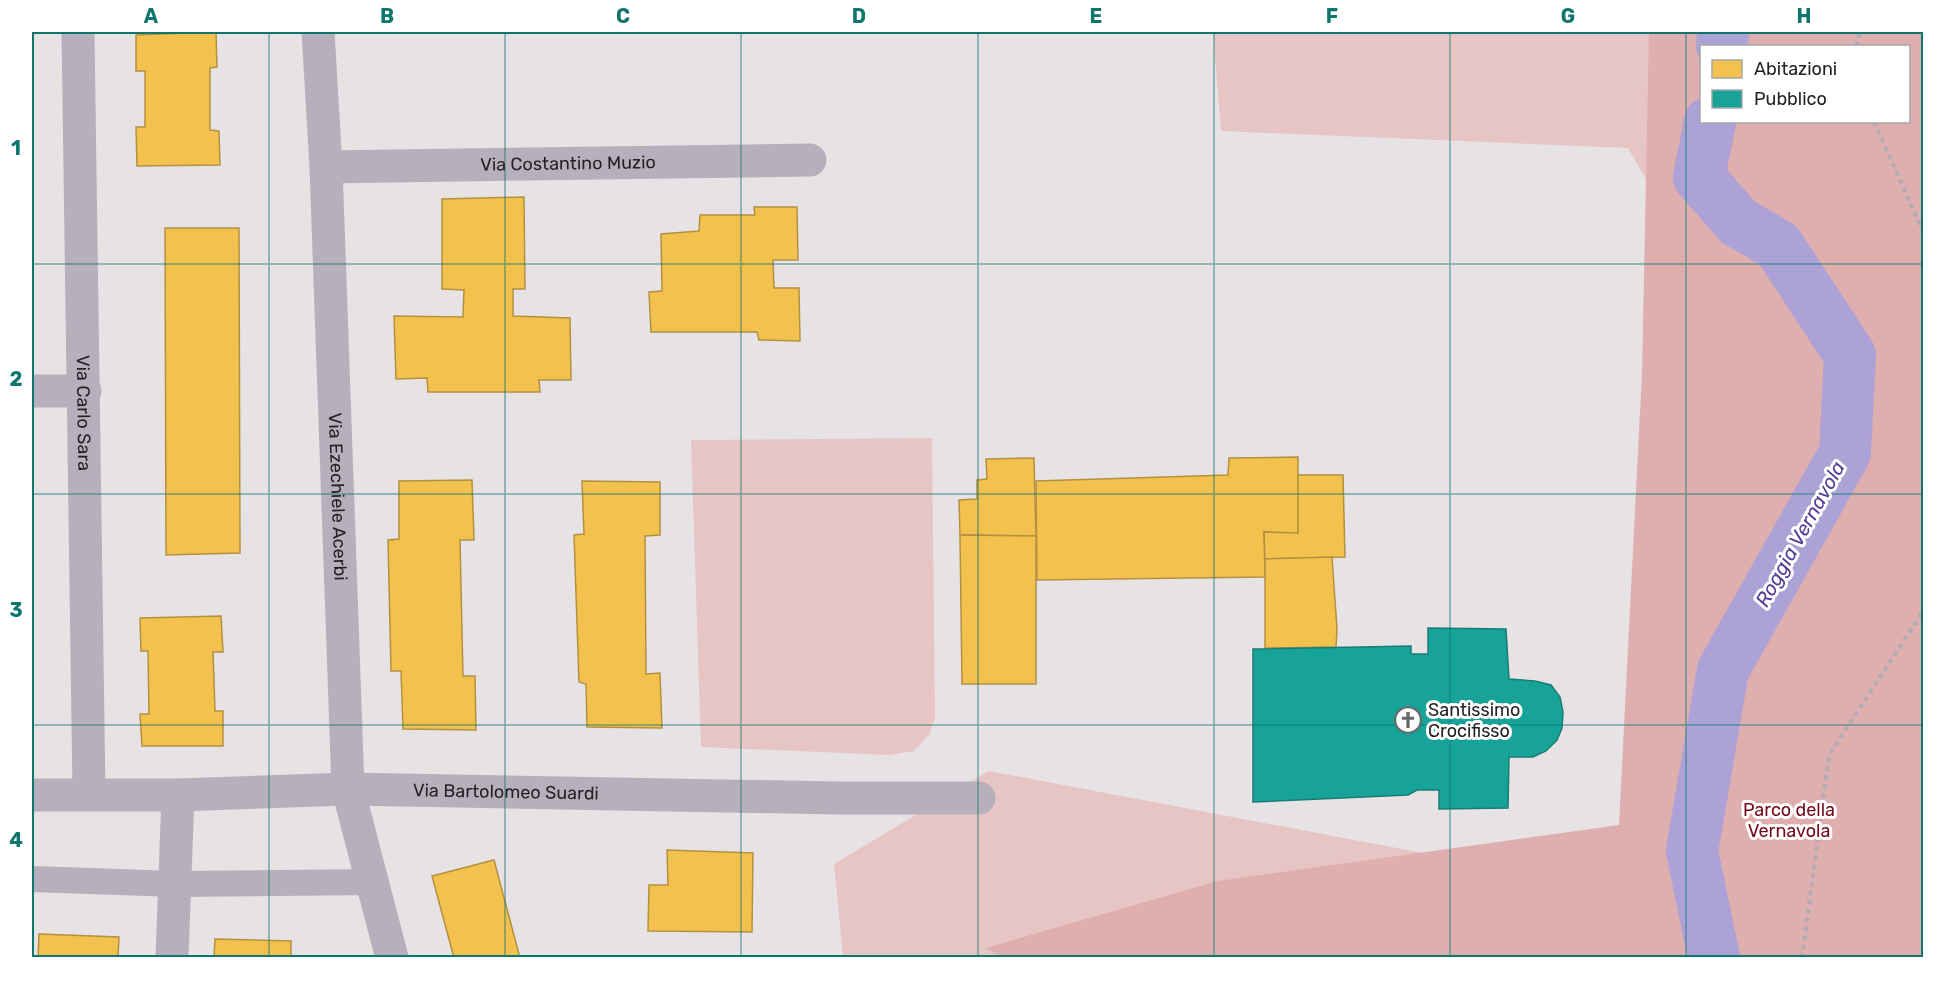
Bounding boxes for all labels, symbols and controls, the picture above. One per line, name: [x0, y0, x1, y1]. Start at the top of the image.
text: A: [144, 4, 159, 28]
text: B: [380, 4, 394, 28]
text: C: [616, 4, 630, 28]
text: D: [852, 4, 866, 28]
text: E: [1090, 4, 1102, 28]
text: F: [1326, 4, 1338, 28]
text: G: [1561, 4, 1575, 28]
text: H: [1797, 4, 1811, 28]
legend: [1700, 45, 1910, 123]
text: Abitazioni: [1754, 58, 1837, 80]
text: Pubblico: [1754, 88, 1827, 110]
text: 1: [11, 136, 21, 160]
street label: Via Costantino Muzio: [480, 151, 656, 176]
street label: Via Carlo Sara: [72, 355, 95, 471]
text: 2: [10, 367, 23, 391]
street label: Via Ezechiele Acerbi: [324, 412, 352, 581]
water label: Roggia Vernavola: [1750, 457, 1850, 611]
text: 3: [9, 598, 23, 622]
place label: Santissimo Crocifisso: [1428, 699, 1520, 742]
church icon: Santissimo Crocifisso: [1393, 705, 1423, 735]
street label: Via Bartolomeo Suardi: [413, 779, 599, 805]
park label: Parco della Vernavola: [1743, 799, 1835, 842]
text: 4: [9, 828, 23, 852]

